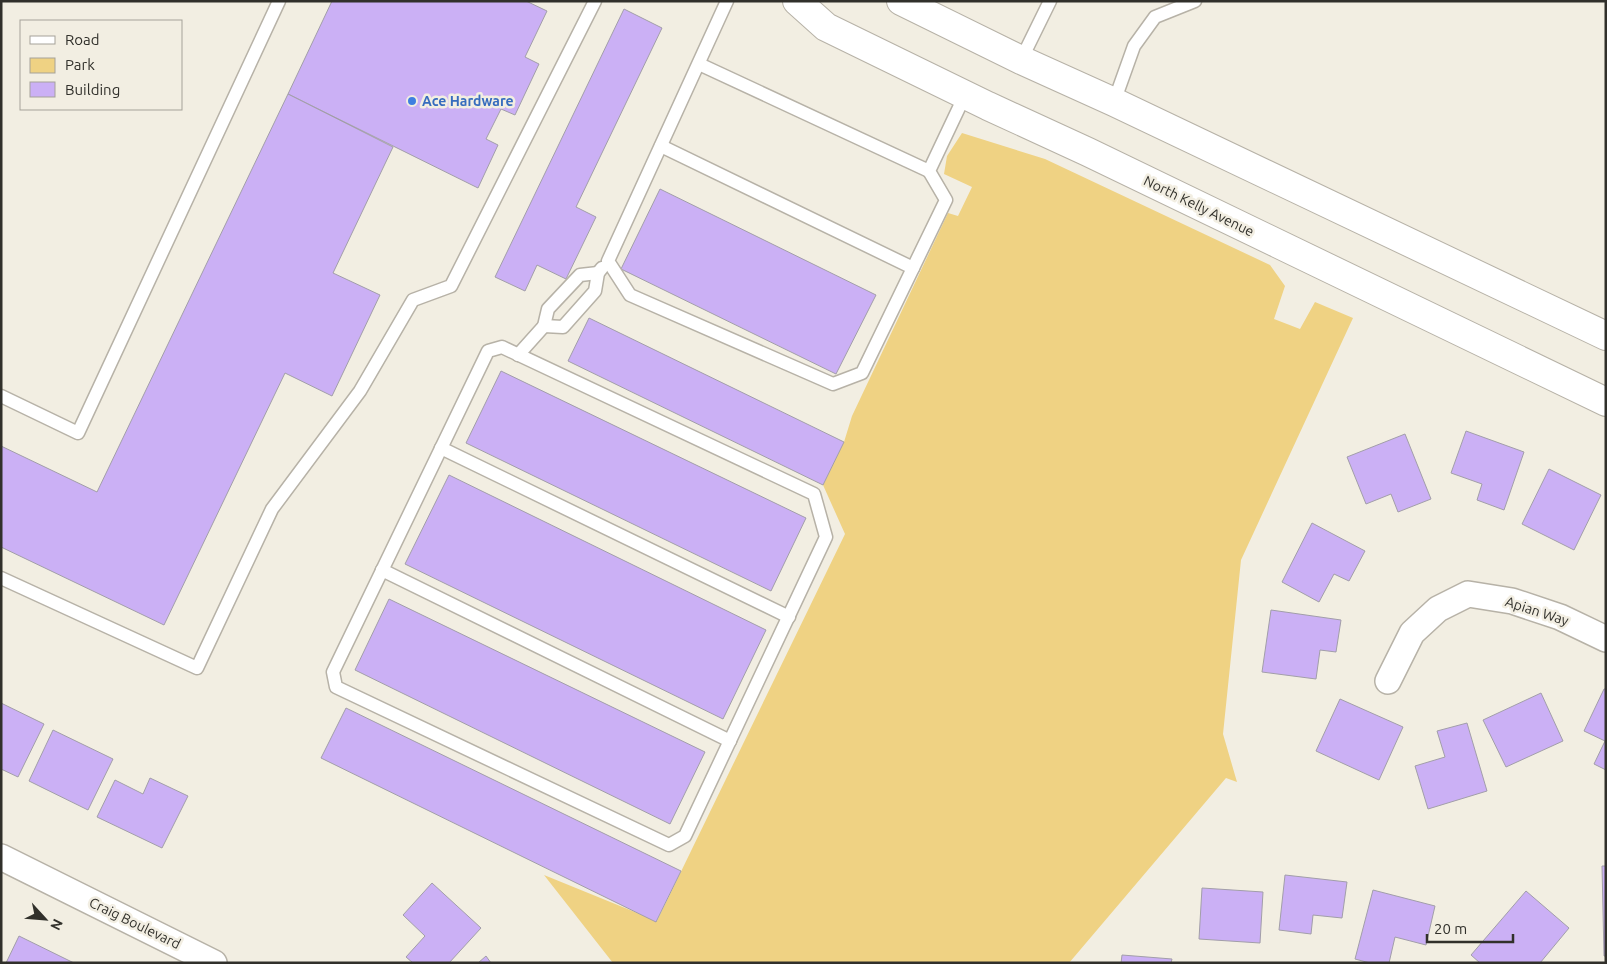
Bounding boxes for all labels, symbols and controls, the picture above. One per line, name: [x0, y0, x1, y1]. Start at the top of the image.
legend: [20, 20, 182, 110]
text: Road: [65, 31, 100, 48]
text: Park: [65, 56, 95, 73]
text: Building: [65, 81, 120, 98]
place label: Ace Hardware: [422, 93, 514, 109]
marker: Ace Hardware: [406, 95, 418, 107]
street label: North Kelly Avenue: [1141, 172, 1257, 240]
street label: Apian Way: [1503, 593, 1571, 629]
north arrow: [20, 894, 70, 944]
street label: Craig Boulevard: [87, 894, 183, 952]
scale bar: [1427, 912, 1513, 944]
text: N: [47, 916, 66, 933]
text: 20 m: [1434, 920, 1467, 937]

